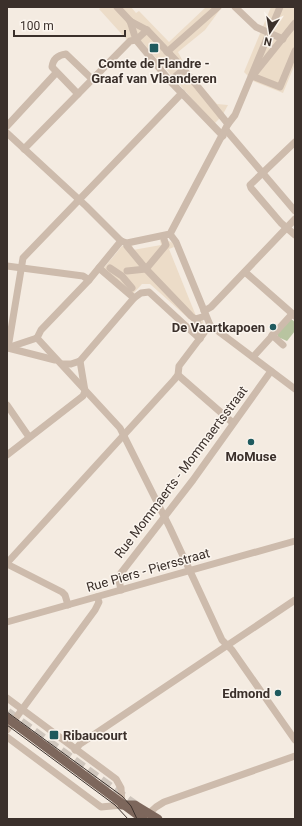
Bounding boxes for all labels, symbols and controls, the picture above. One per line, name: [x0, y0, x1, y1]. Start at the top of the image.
scale bar: [14, 12, 125, 38]
north arrow: [250, 12, 290, 52]
text: 100 m: [20, 19, 54, 33]
text: N: [263, 34, 273, 48]
marker: Comte de Flandre - Graaf van Vlaanderen: [148, 42, 160, 54]
place label: Comte de Flandre - Graaf van Vlaanderen: [91, 56, 217, 86]
place label: De Vaartkapoen: [172, 320, 265, 335]
marker: De Vaartkapoen: [268, 322, 278, 332]
street label: Rue Mommaerts - Mommaertsstraat: [111, 383, 251, 561]
marker: MoMuse: [246, 437, 256, 447]
place label: MoMuse: [225, 449, 277, 464]
street label: Rue Piers - Piersstraat: [85, 545, 211, 595]
place label: Edmond: [222, 686, 270, 701]
marker: Edmond: [273, 688, 283, 698]
place label: Ribaucourt: [63, 728, 128, 743]
marker: Ribaucourt: [48, 729, 60, 741]

